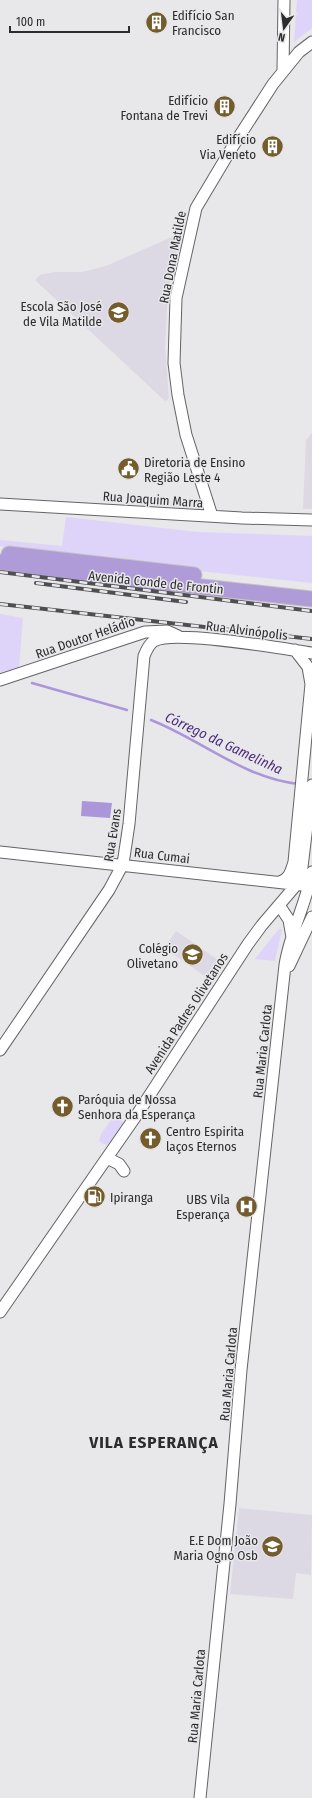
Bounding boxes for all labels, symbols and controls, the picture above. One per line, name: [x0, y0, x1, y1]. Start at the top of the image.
scale bar: [10, 8, 129, 34]
place label: Edifício San Francisco: [172, 8, 235, 38]
north arrow: [264, 8, 304, 48]
building icon: Edifício San Francisco: [144, 9, 170, 35]
text: 100 m: [16, 15, 45, 29]
text: N: [277, 30, 286, 44]
place label: Edifício Fontana de Trevi: [121, 93, 208, 123]
building icon: Edifício Fontana de Trevi: [211, 94, 237, 120]
place label: Edifício Via Veneto: [200, 132, 256, 162]
building icon: Edifício Via Veneto: [259, 133, 285, 159]
street label: Rua Dona Matilde: [156, 210, 189, 305]
place label: Escola São José de Vila Matilde: [20, 299, 102, 329]
school or university icon: Escola São José de Vila Matilde: [105, 300, 131, 326]
place label: Diretoria de Ensino Região Leste 4: [144, 455, 245, 485]
public building icon: Diretoria de Ensino Região Leste 4: [115, 456, 141, 482]
street label: Rua Joaquim Marra: [102, 489, 204, 510]
street label: Avenida Conde de Frontin: [88, 568, 224, 597]
street label: Rua Doutor Heládio: [34, 613, 137, 662]
street label: Rua Alvinópolis: [205, 618, 289, 643]
water label: Córrego da Gamelinha: [162, 709, 285, 778]
street label: Rua Evans: [101, 807, 124, 863]
street label: Rua Cumai: [133, 845, 191, 866]
place label: Colégio Olivetano: [127, 941, 178, 971]
school or university icon: Colégio Olivetano: [180, 942, 206, 968]
street label: Avenida Padres Olivetanos: [142, 950, 231, 1076]
street label: Rua Maria Carlota: [250, 1003, 275, 1099]
place label: Paróquia de Nossa Senhora da Esperança: [78, 1092, 195, 1122]
church icon: Paróquia de Nossa Senhora da Esperança: [49, 1093, 75, 1119]
place label: Centro Espirita laços Eternos: [166, 1124, 244, 1154]
church icon: Centro Espirita laços Eternos: [138, 1125, 164, 1151]
fuel station icon: Ipiranga: [81, 1184, 107, 1210]
place label: Ipiranga: [110, 1190, 153, 1205]
place label: UBS Vila Esperança: [176, 1192, 230, 1222]
hospital icon: UBS Vila Esperança: [233, 1193, 259, 1219]
street label: Rua Maria Carlota: [217, 1326, 240, 1422]
district label: VILA ESPERANÇA: [88, 1432, 219, 1454]
place label: E.E Dom João Maria Ogno Osb: [173, 1533, 258, 1563]
school or university icon: E.E Dom João Maria Ogno Osb: [260, 1534, 286, 1560]
street label: Rua Maria Carlota: [185, 1648, 208, 1744]

